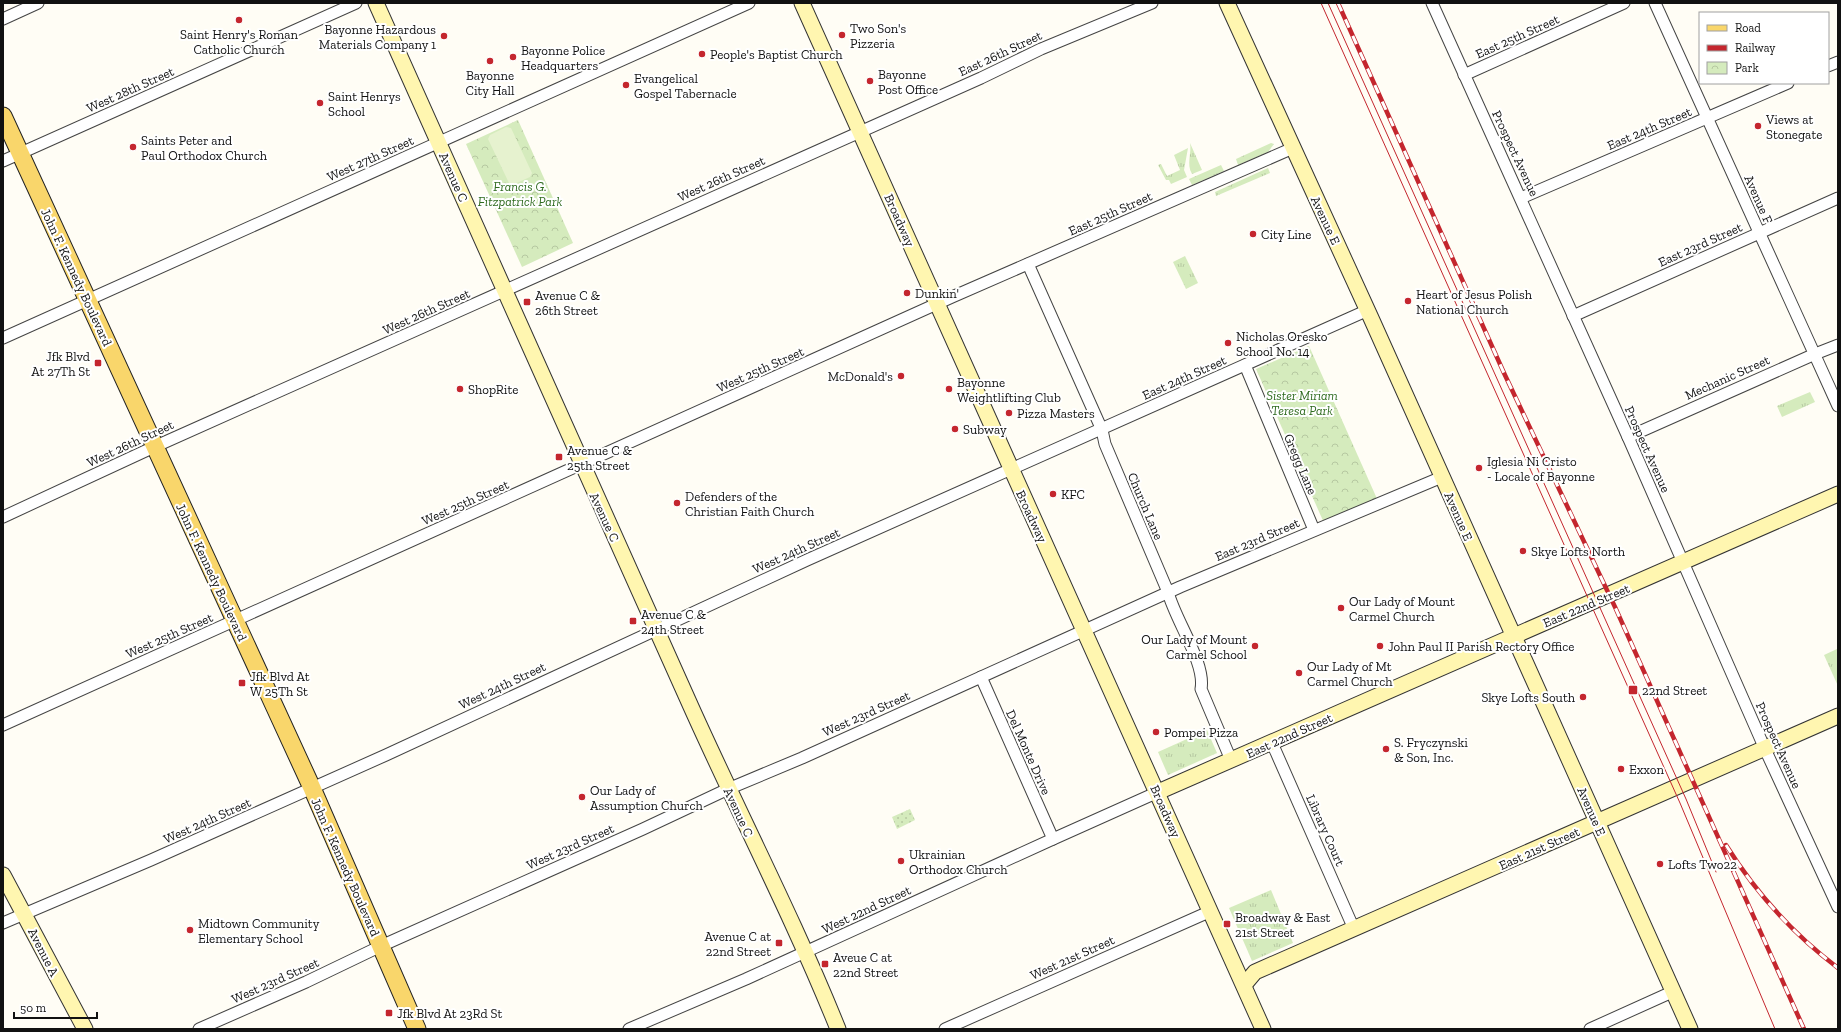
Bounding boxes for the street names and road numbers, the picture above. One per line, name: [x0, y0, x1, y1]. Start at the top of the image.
street label: East 25th Street: [1473, 11, 1561, 62]
street label: East 26th Street: [956, 28, 1044, 79]
street label: West 28th Street: [84, 63, 176, 115]
street label: East 24th Street: [1605, 104, 1694, 153]
street label: Prospect Avenue: [1489, 108, 1542, 199]
street label: West 27th Street: [325, 133, 416, 184]
street label: Avenue C: [436, 150, 471, 204]
street label: West 26th Street: [675, 152, 767, 204]
street label: Avenue F: [1741, 173, 1776, 226]
street label: East 25th Street: [1066, 188, 1154, 239]
street label: Broadway: [881, 192, 918, 249]
street label: Avenue E: [1308, 194, 1343, 247]
street label: John F. Kennedy Boulevard: [38, 206, 115, 348]
street label: East 23rd Street: [1656, 219, 1745, 270]
street label: West 26th Street: [380, 285, 472, 337]
street label: West 25th Street: [714, 343, 806, 395]
street label: East 24th Street: [1140, 352, 1229, 403]
street label: Mechanic Street: [1683, 352, 1772, 403]
street label: Prospect Avenue: [1622, 404, 1673, 495]
street label: West 26th Street: [84, 417, 176, 470]
street label: Gregg Lane: [1281, 431, 1320, 497]
street label: Church Lane: [1125, 470, 1166, 542]
street label: West 25th Street: [419, 476, 511, 528]
street label: Broadway: [1013, 488, 1050, 545]
street label: Avenue C: [587, 490, 622, 544]
street label: Avenue E: [1441, 490, 1476, 543]
street label: John F. Kennedy Boulevard: [173, 501, 250, 643]
street label: East 23rd Street: [1213, 515, 1302, 564]
street label: West 24th Street: [750, 524, 842, 576]
street label: East 22nd Street: [1541, 580, 1632, 630]
street label: West 25th Street: [123, 609, 215, 661]
street label: West 24th Street: [456, 659, 548, 712]
street label: West 23rd Street: [820, 687, 912, 739]
street label: Prospect Avenue: [1753, 700, 1804, 791]
street label: Del Monte Drive: [1003, 707, 1054, 797]
street label: East 22nd Street: [1244, 710, 1335, 761]
street label: Broadway: [1147, 783, 1184, 840]
street label: Avenue C: [721, 785, 756, 839]
street label: Avenue E: [1574, 785, 1609, 838]
street label: Library Court: [1303, 792, 1348, 868]
street label: West 24th Street: [161, 794, 253, 846]
street label: John F. Kennedy Boulevard: [308, 796, 383, 939]
street label: West 23rd Street: [524, 820, 616, 872]
street label: East 21st Street: [1496, 824, 1582, 873]
street label: West 22nd Street: [819, 882, 913, 937]
street label: Avenue A: [25, 926, 62, 979]
street label: West 21st Street: [1028, 932, 1117, 983]
street label: West 23rd Street: [229, 954, 321, 1006]

